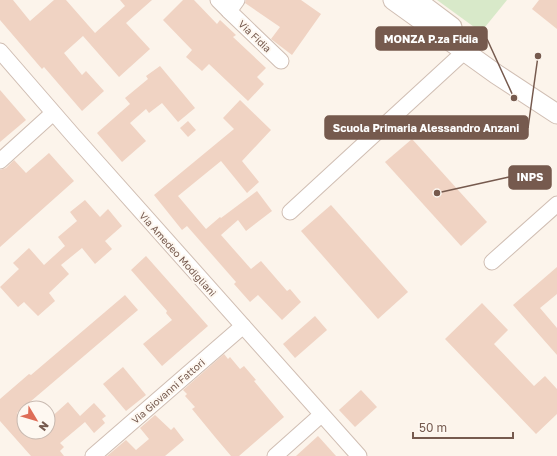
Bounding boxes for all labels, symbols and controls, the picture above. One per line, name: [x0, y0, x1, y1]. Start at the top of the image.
street label: Via Fidia: [236, 18, 274, 54]
callout: MONZA P.za Fidia: [376, 27, 487, 50]
text: MONZA P.za Fidia: [384, 32, 478, 45]
callout: Scuola Primaria Alessandro Anzani: [325, 116, 528, 139]
text: Scuola Primaria Alessandro Anzani: [333, 121, 519, 134]
callout: INPS: [509, 166, 551, 189]
text: INPS: [517, 170, 543, 183]
street label: Via Amedeo Modigliani: [137, 209, 219, 299]
street label: Via Giovanni Fattori: [129, 356, 207, 426]
north arrow: [16, 400, 56, 440]
scale bar: [413, 414, 513, 440]
text: N: [37, 419, 52, 434]
text: 50 m: [419, 420, 447, 435]

